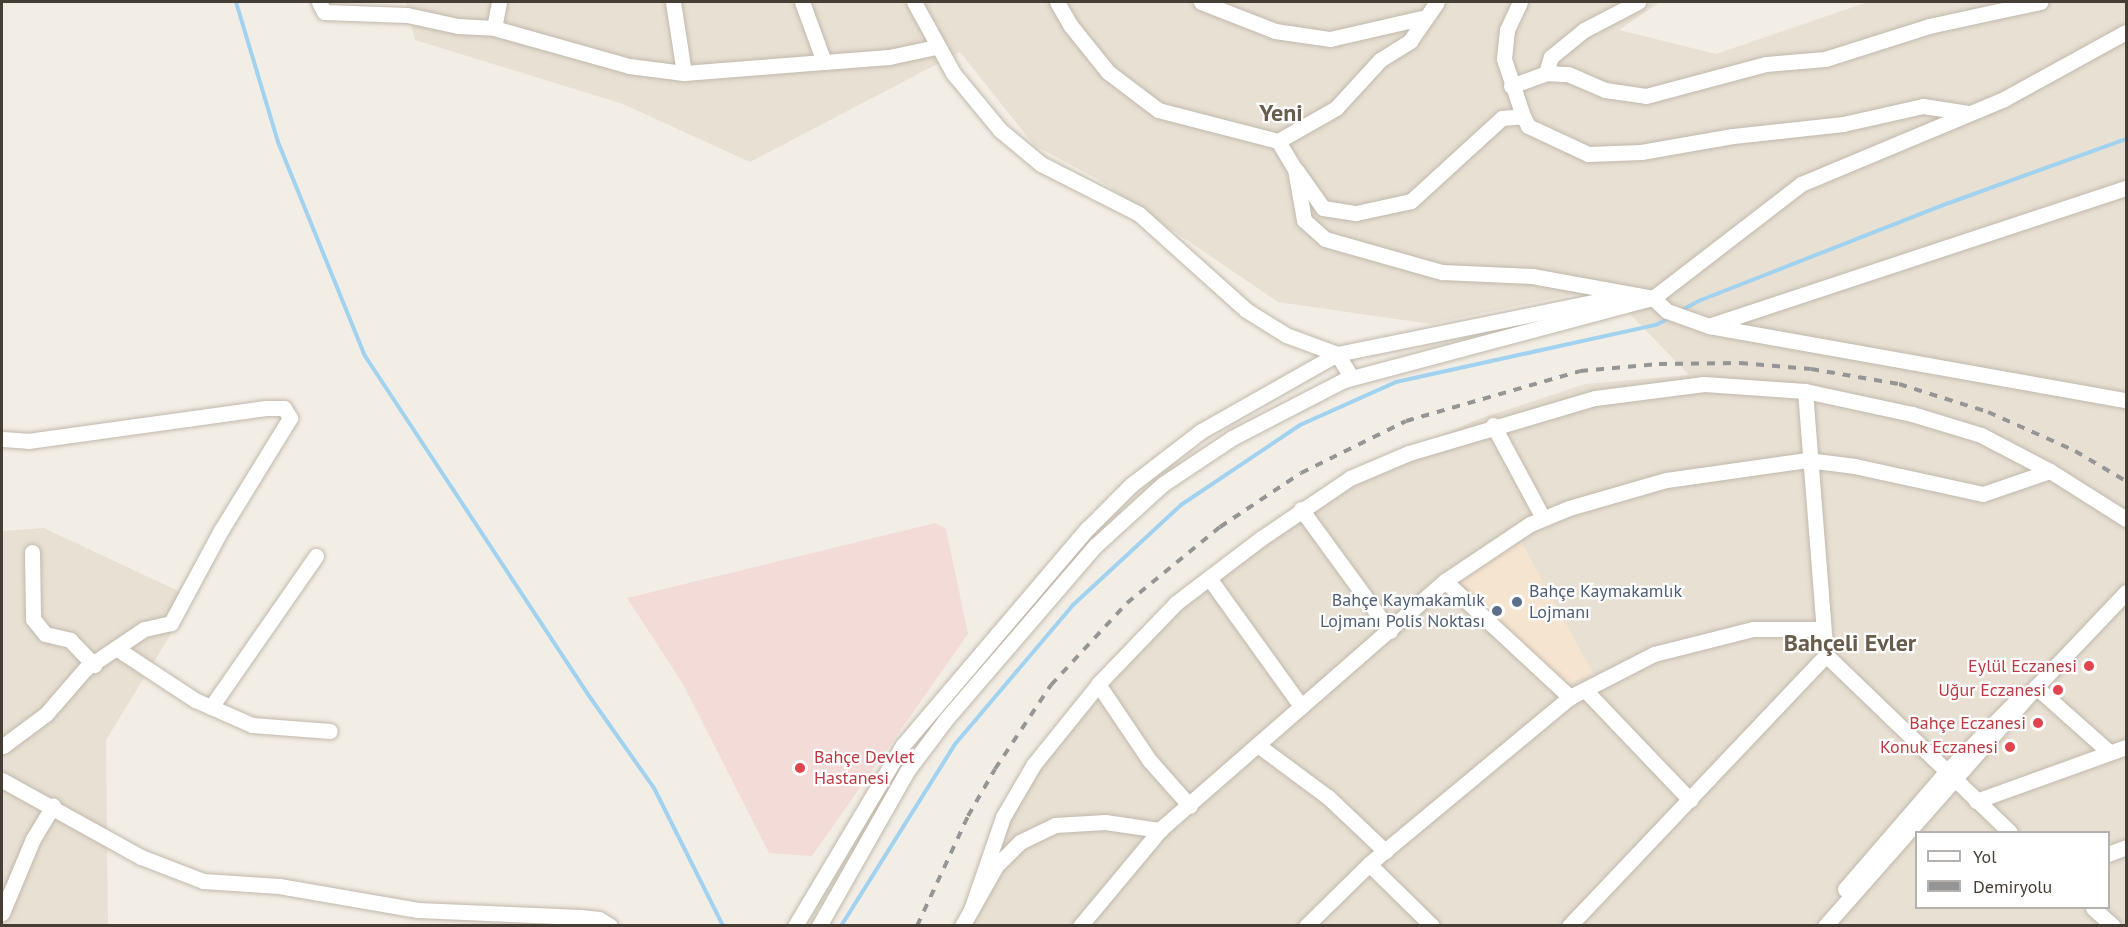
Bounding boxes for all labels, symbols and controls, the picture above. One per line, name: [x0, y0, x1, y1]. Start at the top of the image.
district label: Yeni: [1259, 99, 1303, 127]
place label: Bahçe Kaymakamlık Lojmanı: [1529, 581, 1682, 624]
place label: Bahçe Kaymakamlık Lojmanı Polis Noktası: [1320, 590, 1485, 632]
marker: Bahçe Kaymakamlık Lojmanı: [1510, 595, 1524, 609]
marker: Bahçe Kaymakamlık Lojmanı Polis Noktası: [1490, 604, 1504, 618]
district label: Bahçeli Evler: [1784, 629, 1916, 657]
place label: Eylül Eczanesi: [1968, 655, 2077, 677]
marker: Eylül Eczanesi: [2082, 659, 2096, 673]
place label: Uğur Eczanesi: [1938, 679, 2046, 701]
marker: Uğur Eczanesi: [2051, 683, 2065, 697]
place label: Bahçe Eczanesi: [1909, 712, 2026, 734]
marker: Bahçe Eczanesi: [2031, 716, 2045, 730]
place label: Konuk Eczanesi: [1879, 736, 1998, 758]
marker: Konuk Eczanesi: [2003, 740, 2017, 754]
place label: Bahçe Devlet Hastanesi: [814, 747, 915, 789]
marker: Bahçe Devlet Hastanesi: [791, 759, 809, 777]
legend: [1915, 831, 2110, 909]
text: Yol: [1973, 845, 1996, 868]
text: Demiryolu: [1973, 875, 2052, 898]

